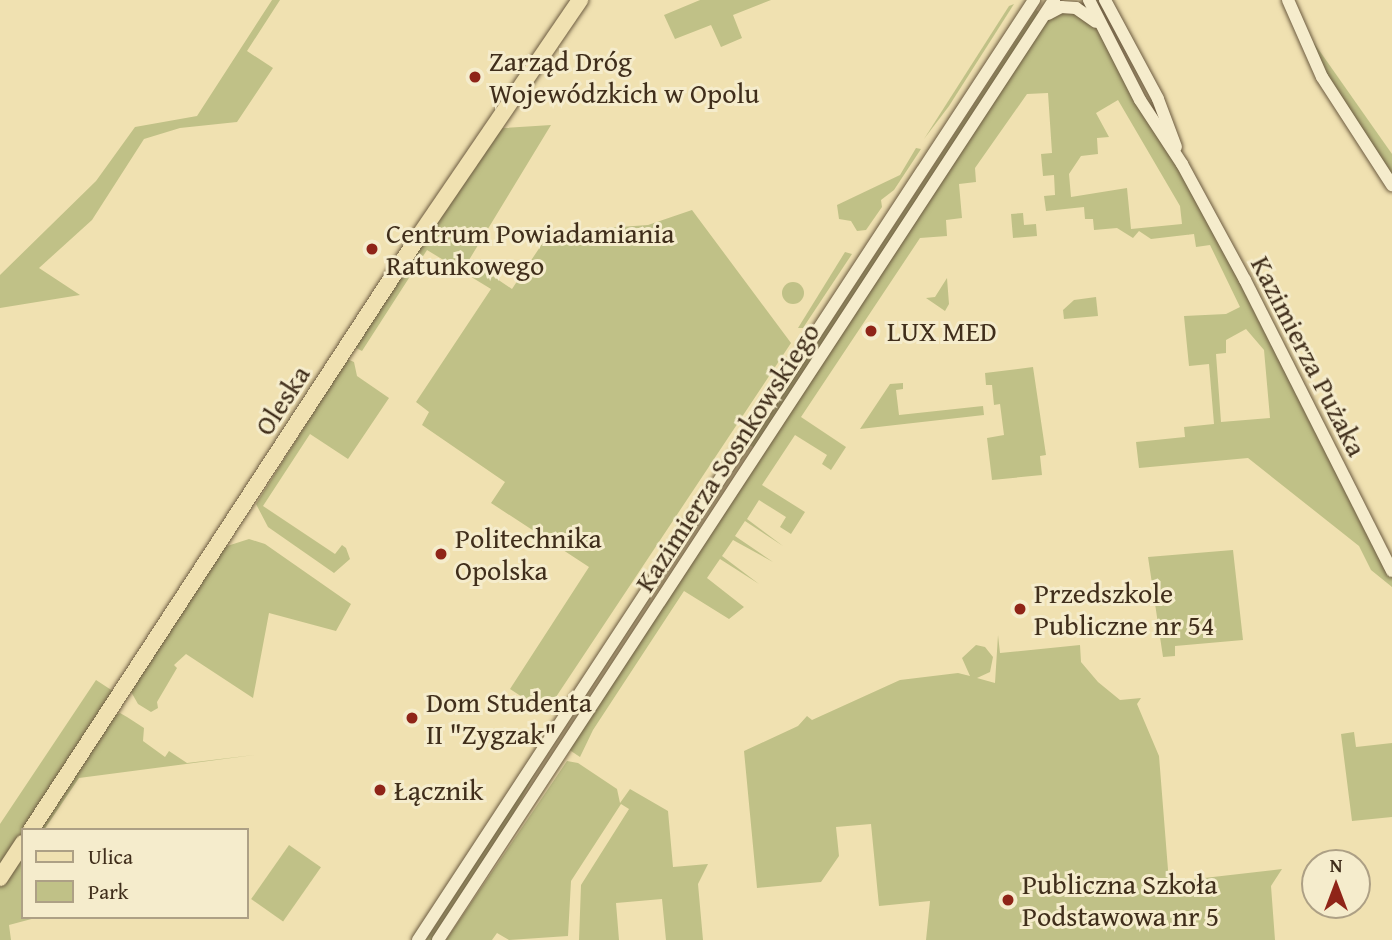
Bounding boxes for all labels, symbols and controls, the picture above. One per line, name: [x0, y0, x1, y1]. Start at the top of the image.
place label: Zarząd Dróg Wojewódzkich w Opolu: [489, 44, 759, 110]
marker: Zarząd Dróg Wojewódzkich w Opolu: [467, 69, 483, 85]
place label: Centrum Powiadamiania Ratunkowego: [386, 216, 675, 282]
marker: Centrum Powiadamiania Ratunkowego: [364, 241, 380, 257]
street label: Kazimierza Pużaka: [1244, 250, 1374, 462]
place label: LUX MED: [887, 314, 997, 348]
street label: Kazimierza Sosnkowskiego: [627, 316, 827, 598]
marker: LUX MED: [861, 321, 881, 341]
street label: Oleska: [247, 359, 317, 441]
place label: Politechnika Opolska: [455, 521, 602, 587]
marker: Politechnika Opolska: [433, 546, 449, 562]
place label: Przedszkole Publiczne nr 54: [1034, 576, 1214, 642]
marker: Przedszkole Publiczne nr 54: [1012, 601, 1028, 617]
place label: Dom Studenta II "Zygzak": [426, 685, 592, 751]
marker: Dom Studenta II "Zygzak": [404, 710, 420, 726]
place label: Łącznik: [394, 773, 483, 807]
marker: Łącznik: [372, 782, 388, 798]
legend: [21, 828, 248, 919]
text: Ulica: [88, 841, 133, 872]
north arrow: [1301, 849, 1371, 919]
text: N: [1330, 851, 1342, 879]
place label: Publiczna Szkoła Podstawowa nr 5: [1022, 867, 1219, 933]
text: Park: [88, 876, 129, 907]
marker: Publiczna Szkoła Podstawowa nr 5: [1000, 892, 1016, 908]

